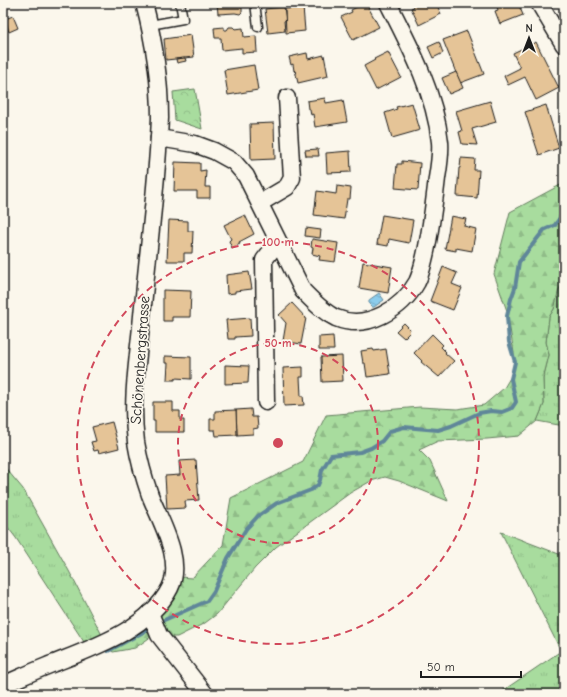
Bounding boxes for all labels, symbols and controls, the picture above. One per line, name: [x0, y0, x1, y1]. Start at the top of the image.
north arrow: [509, 18, 549, 58]
text: N: [525, 22, 533, 35]
text: 100 m: [262, 235, 294, 249]
street label: Schönenbergstrasse: [127, 295, 153, 425]
text: 50 m: [264, 336, 292, 350]
centre of rings: [271, 436, 285, 450]
scale bar: [421, 653, 521, 679]
text: 50 m: [427, 660, 455, 674]

